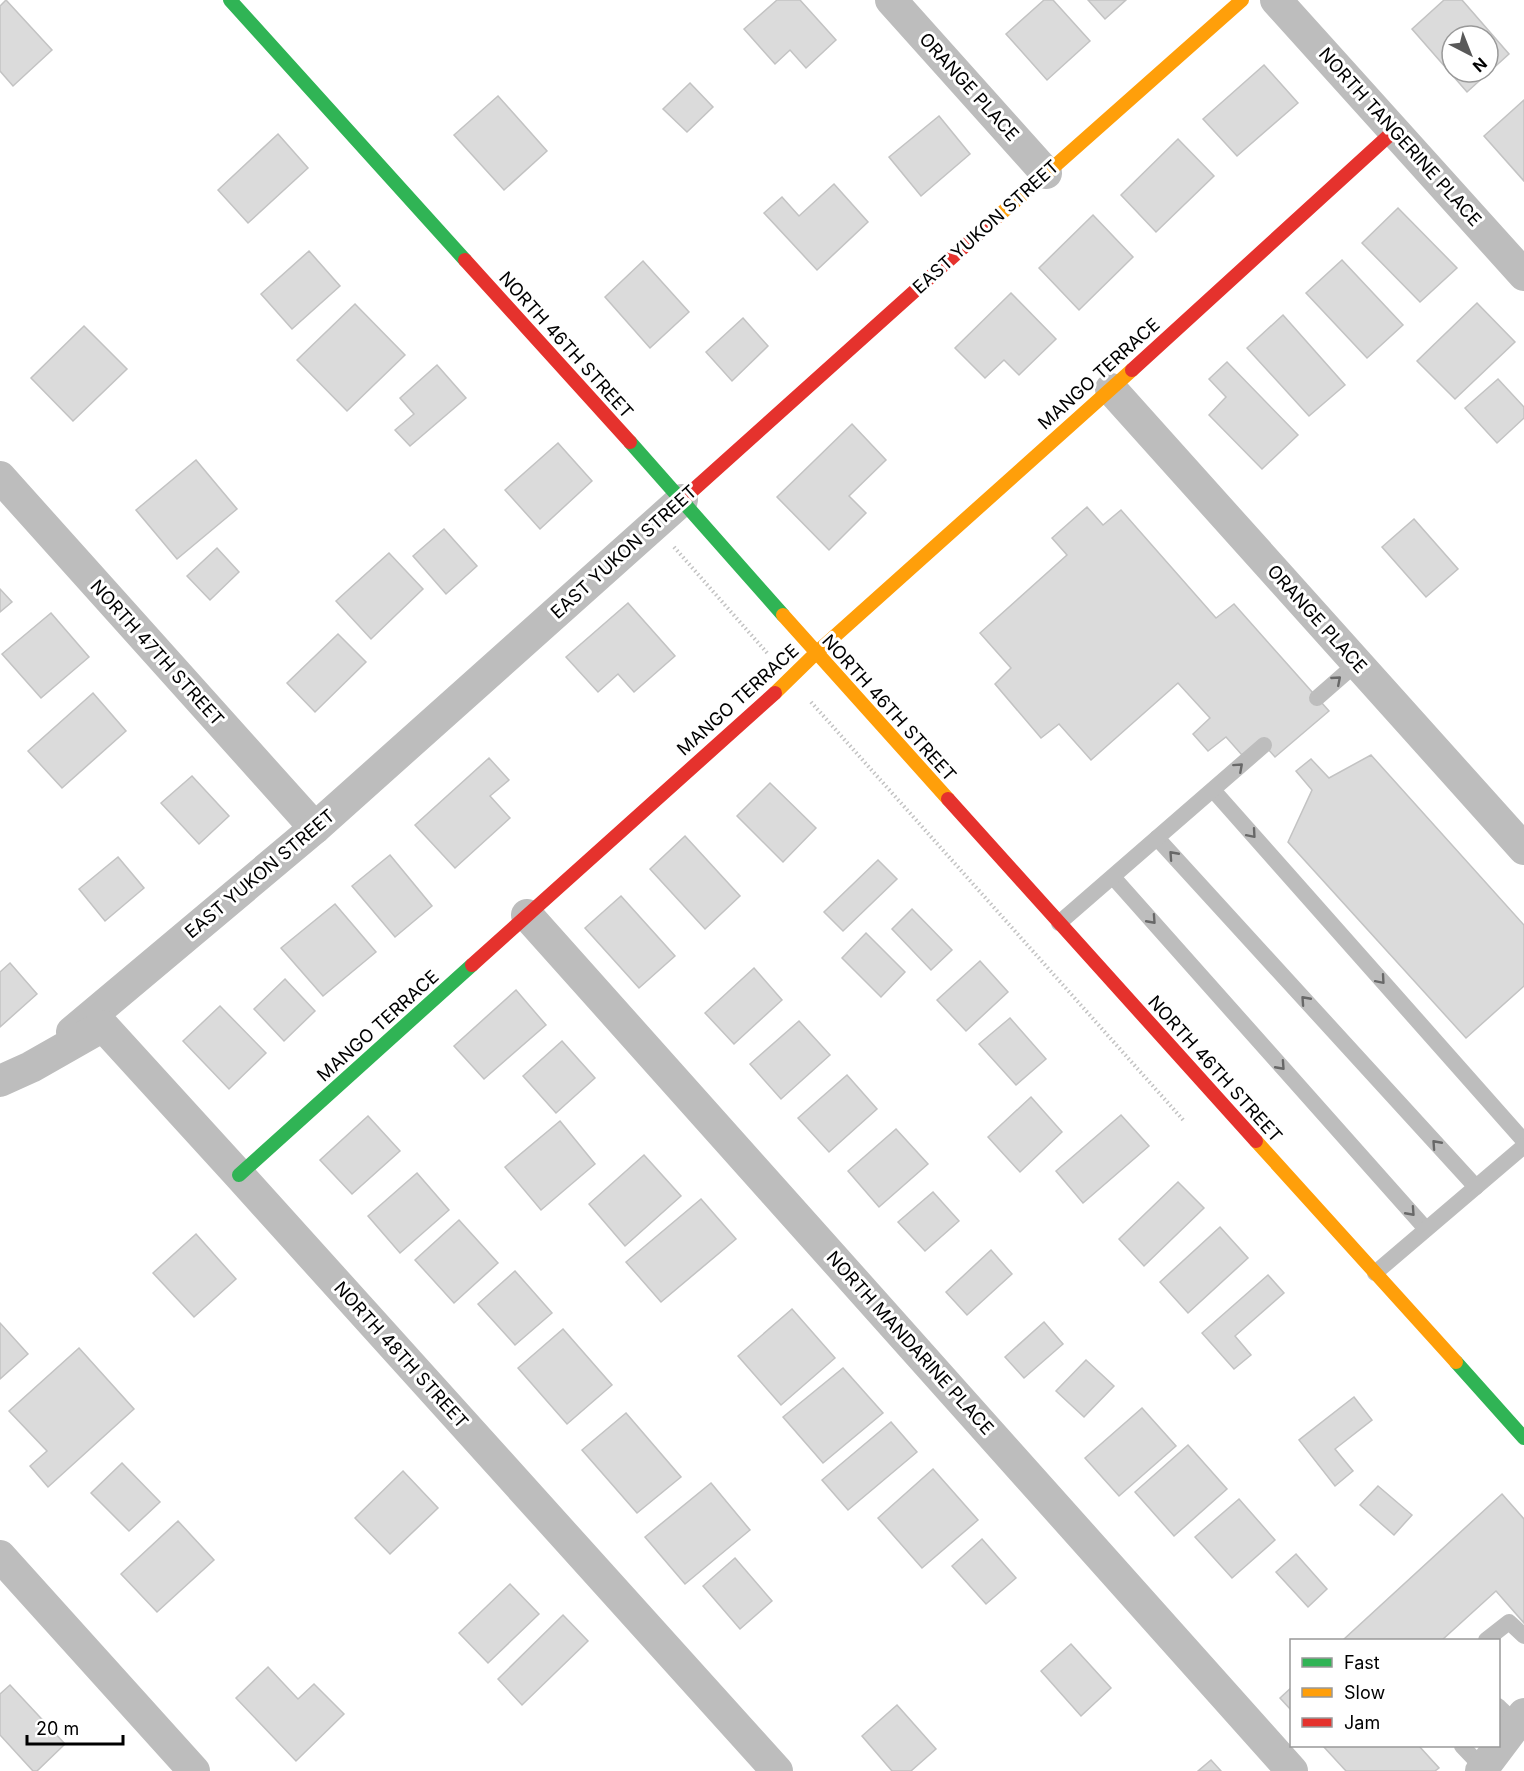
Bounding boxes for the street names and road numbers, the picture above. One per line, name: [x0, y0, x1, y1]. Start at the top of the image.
street label: ORANGE PLACE: [915, 28, 1023, 145]
street label: NORTH TANGERINE PLACE: [1314, 43, 1486, 231]
street label: EAST YUKON STREET: [908, 156, 1063, 298]
street label: NORTH 46TH STREET: [495, 267, 638, 422]
street label: MANGO TERRACE: [1034, 314, 1164, 434]
street label: EAST YUKON STREET: [546, 481, 701, 623]
street label: ORANGE PLACE: [1263, 560, 1371, 677]
street label: NORTH 47TH STREET: [86, 575, 228, 730]
street label: NORTH 46TH STREET: [818, 630, 961, 785]
street label: MANGO TERRACE: [673, 640, 803, 760]
street label: EAST YUKON STREET: [181, 805, 339, 942]
street label: MANGO TERRACE: [313, 966, 443, 1086]
street label: NORTH 46TH STREET: [1144, 991, 1287, 1146]
street label: NORTH MANDARINE PLACE: [823, 1247, 998, 1439]
street label: NORTH 48TH STREET: [330, 1277, 473, 1432]

